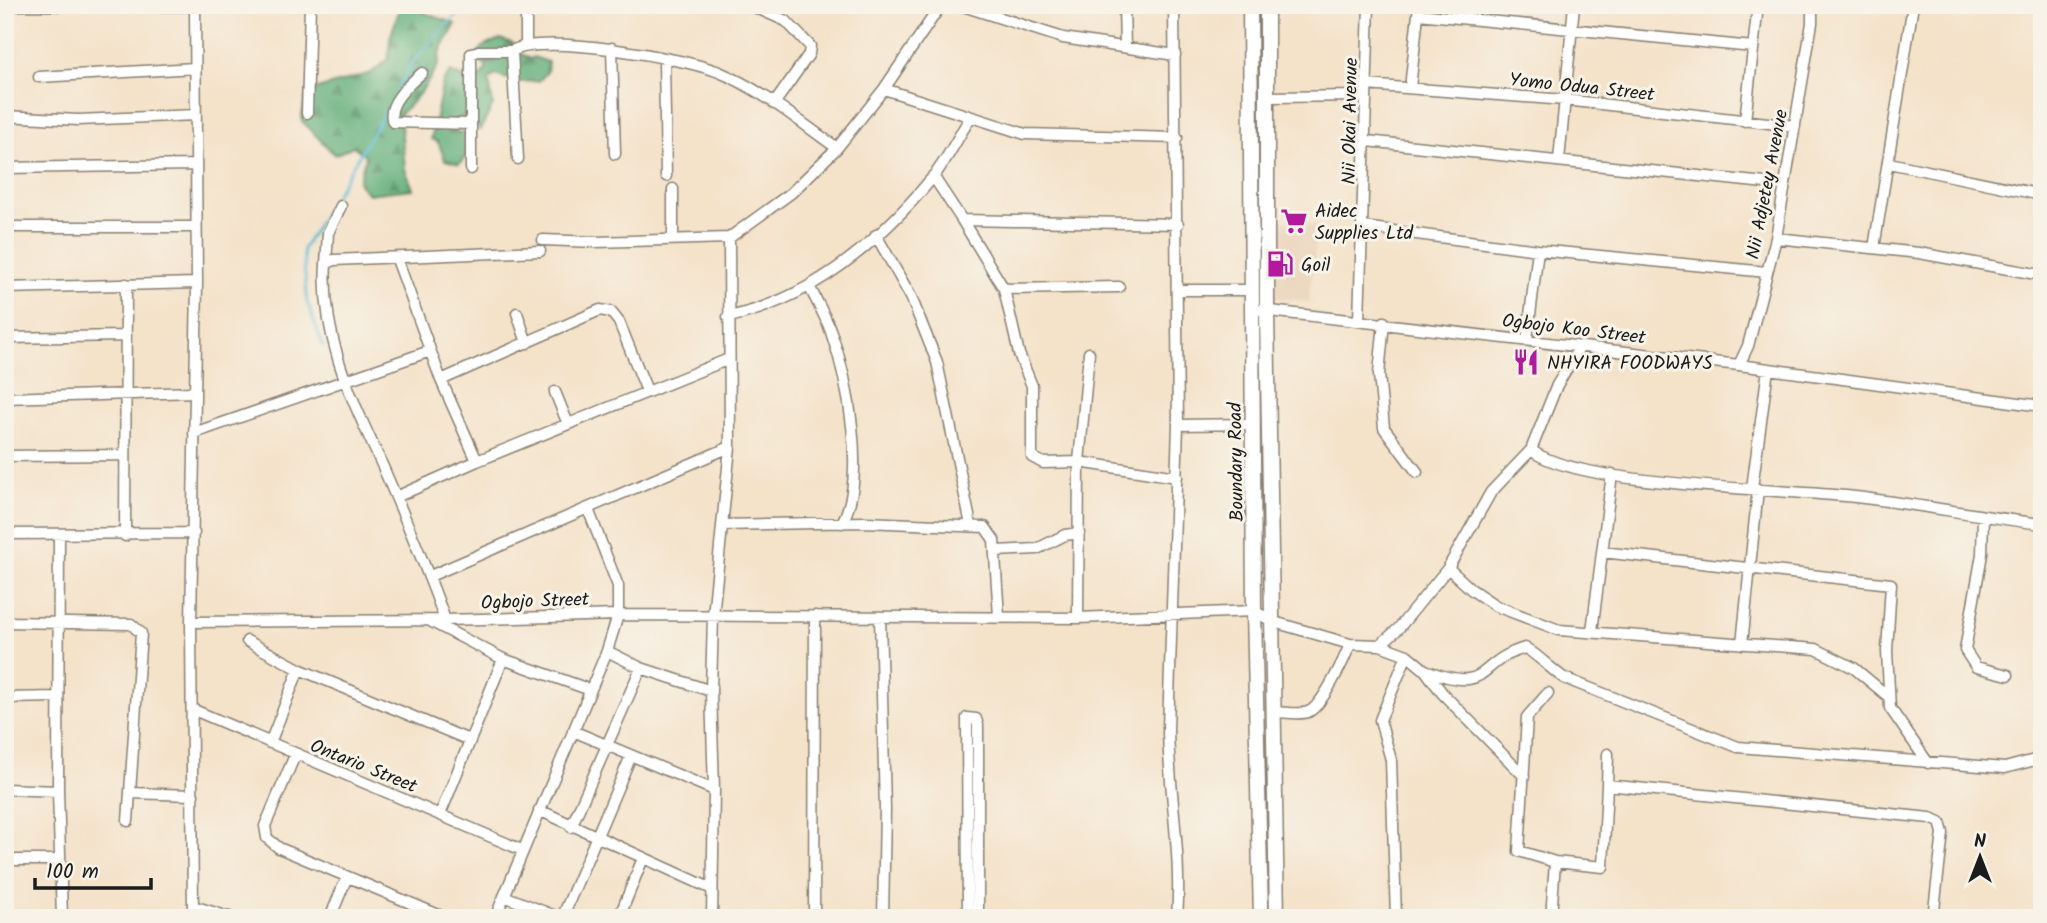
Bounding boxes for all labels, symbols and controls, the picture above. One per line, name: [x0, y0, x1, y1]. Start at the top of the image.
street label: Nii Okai Avenue: [1335, 57, 1367, 185]
street label: Yomo Odua Street: [1508, 65, 1657, 111]
street label: Nii Adjetey Avenue: [1739, 106, 1797, 262]
place label: Aidec Supplies Ltd: [1315, 197, 1414, 249]
supermarket icon: Aidec Supplies Ltd: [1279, 206, 1309, 236]
fuel station icon: Goil: [1265, 249, 1295, 279]
place label: Goil: [1301, 251, 1331, 281]
street label: Ogbojo Koo Street: [1500, 306, 1648, 354]
restaurant icon: NHYIRA FOODWAYS: [1511, 347, 1541, 377]
place label: NHYIRA FOODWAYS: [1547, 349, 1713, 379]
street label: Boundary Road: [1221, 402, 1253, 522]
street label: Ogbojo Street: [480, 585, 590, 619]
street label: Ontario Street: [305, 732, 422, 802]
north arrow: [1946, 822, 2016, 892]
text: N: [1974, 827, 1986, 857]
scale bar: [35, 846, 150, 890]
text: 100 m: [46, 856, 99, 889]

